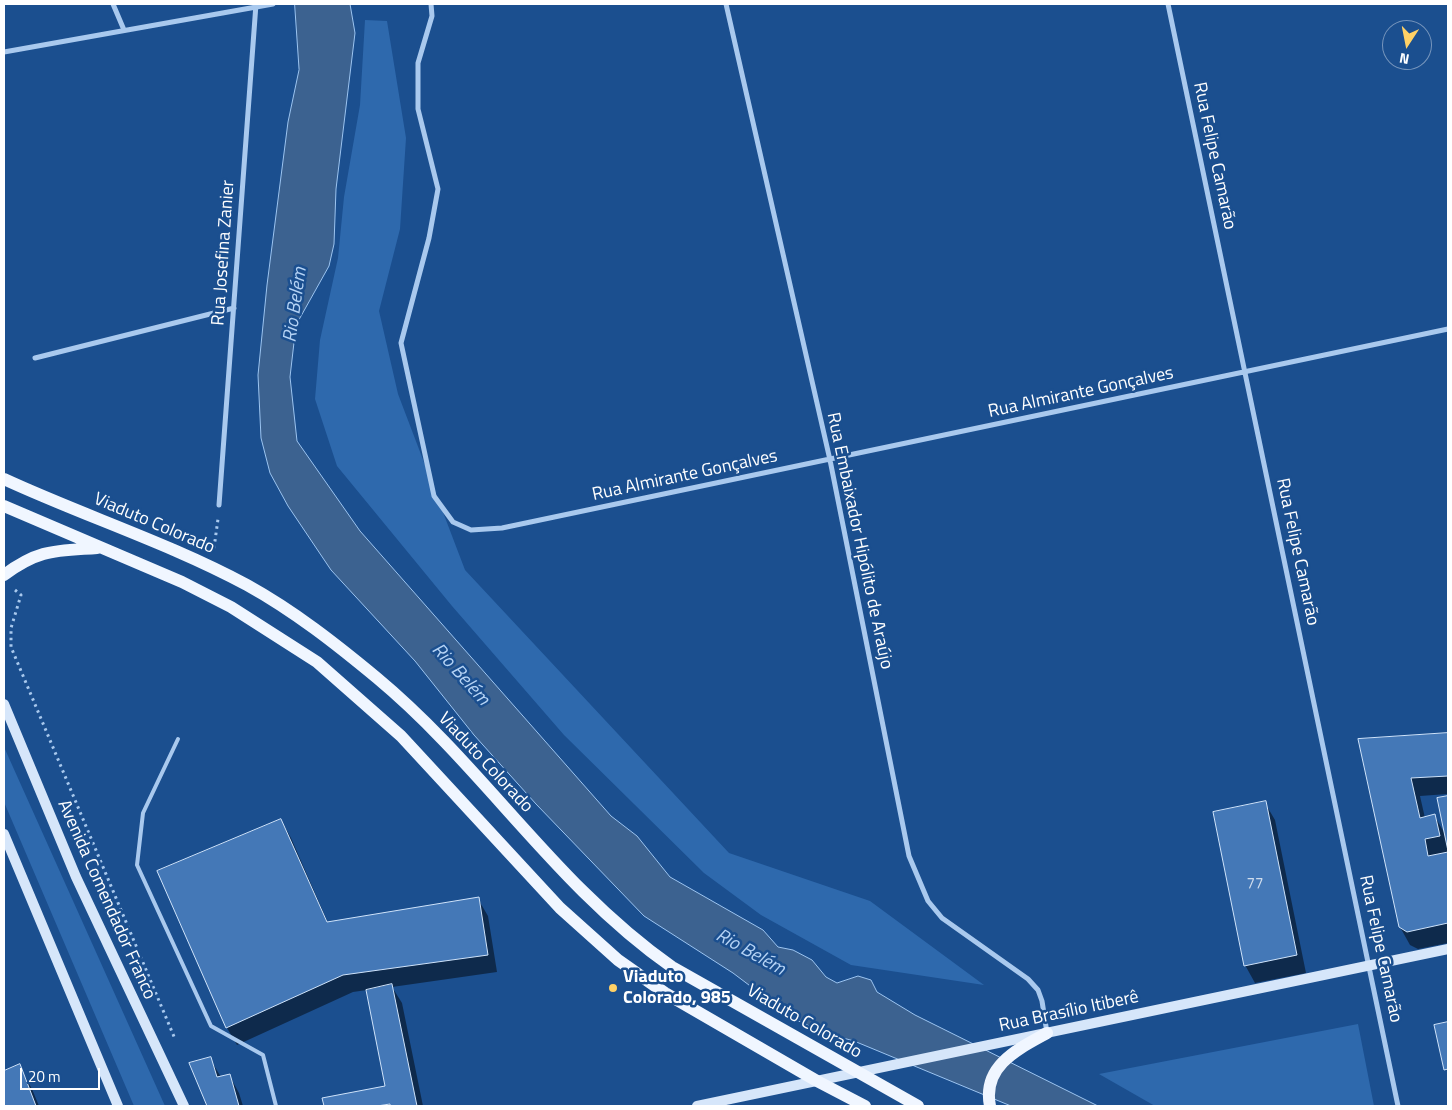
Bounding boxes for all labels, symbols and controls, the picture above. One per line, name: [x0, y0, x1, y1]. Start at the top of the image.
north arrow: [1382, 20, 1432, 70]
text: N: [1397, 48, 1411, 70]
street label: Rua Felipe Camarão: [1188, 80, 1240, 232]
street label: Rua Josefina Zanier: [208, 180, 240, 326]
water label: Rio Belém: [279, 266, 313, 344]
street label: Rua Almirante Gonçalves: [986, 363, 1176, 423]
street label: Rua Embaixador Hipólito de Araújo: [821, 411, 897, 671]
street label: Rua Almirante Gonçalves: [590, 446, 780, 506]
street label: Rua Felipe Camarão: [1271, 476, 1323, 628]
street label: Viaduto Colorado: [90, 489, 218, 559]
water label: Rio Belém: [426, 639, 494, 711]
street label: Viaduto Colorado: [433, 708, 537, 818]
street label: Avenida Comendador Franco: [52, 797, 160, 1003]
street label: Rua Felipe Camarão: [1354, 873, 1406, 1025]
house number: 77: [1247, 875, 1263, 893]
water label: Rio Belém: [711, 925, 789, 981]
place label: Viaduto Colorado, 985: [623, 967, 731, 1010]
street label: Viaduto Colorado: [743, 980, 865, 1064]
marker: Viaduto Colorado, 985: [607, 982, 619, 994]
street label: Rua Brasílio Itiberê: [997, 987, 1141, 1037]
scale bar: [22, 1058, 102, 1090]
text: 20 m: [28, 1065, 61, 1088]

